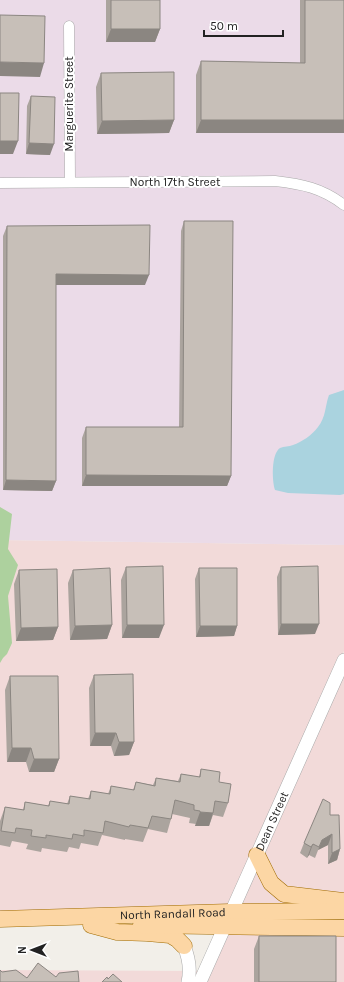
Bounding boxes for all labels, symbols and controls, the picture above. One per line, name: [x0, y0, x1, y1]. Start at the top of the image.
scale bar: [204, 12, 283, 38]
text: 50 m: [210, 19, 238, 33]
street label: Marguerite Street: [62, 56, 76, 152]
street label: North 17th Street: [130, 175, 221, 189]
street label: Dean Street: [252, 789, 291, 853]
street label: North Randall Road: [120, 905, 226, 922]
north arrow: [12, 930, 52, 970]
text: N: [16, 946, 29, 954]

